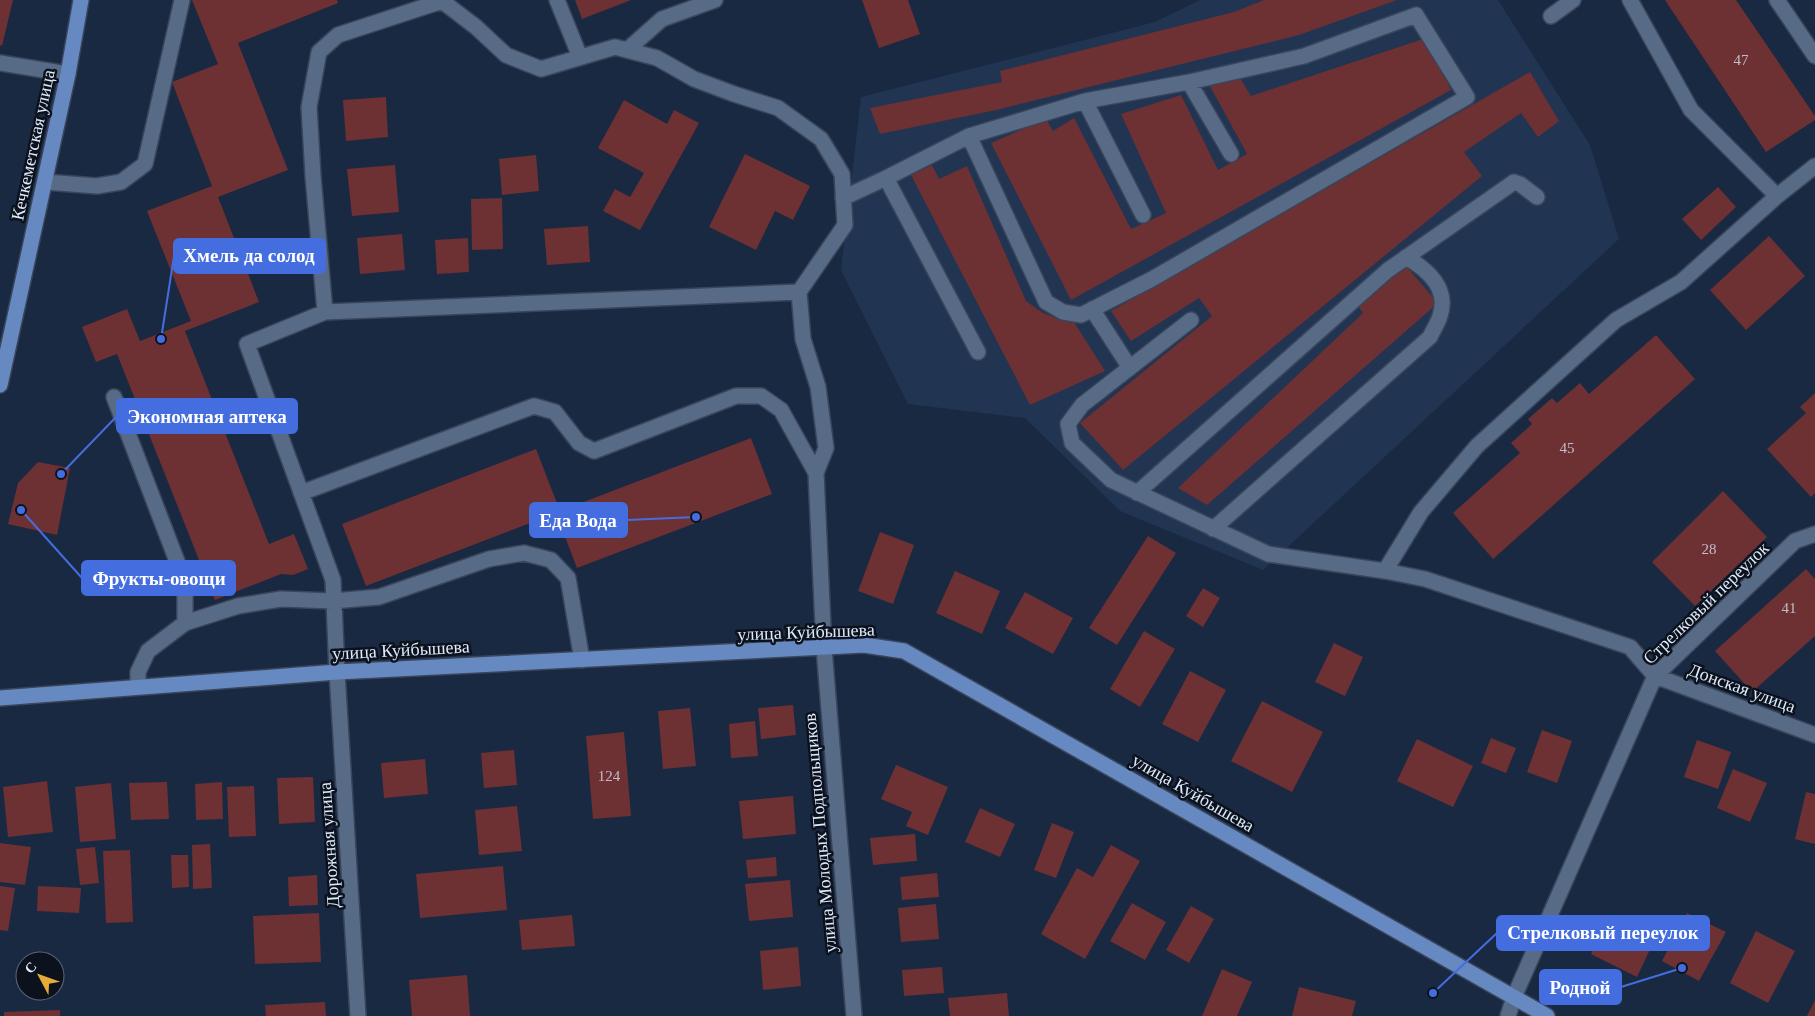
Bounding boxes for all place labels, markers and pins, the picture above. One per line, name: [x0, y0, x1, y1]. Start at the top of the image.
callout: Хмель да солод: [174, 239, 325, 273]
callout: Экономная аптека: [117, 399, 297, 433]
callout: Еда Вода: [530, 503, 627, 537]
callout: Фрукты-овощи: [82, 561, 235, 595]
callout: Стрелковый переулок: [1497, 916, 1709, 950]
callout: Родной: [1540, 970, 1621, 1004]

